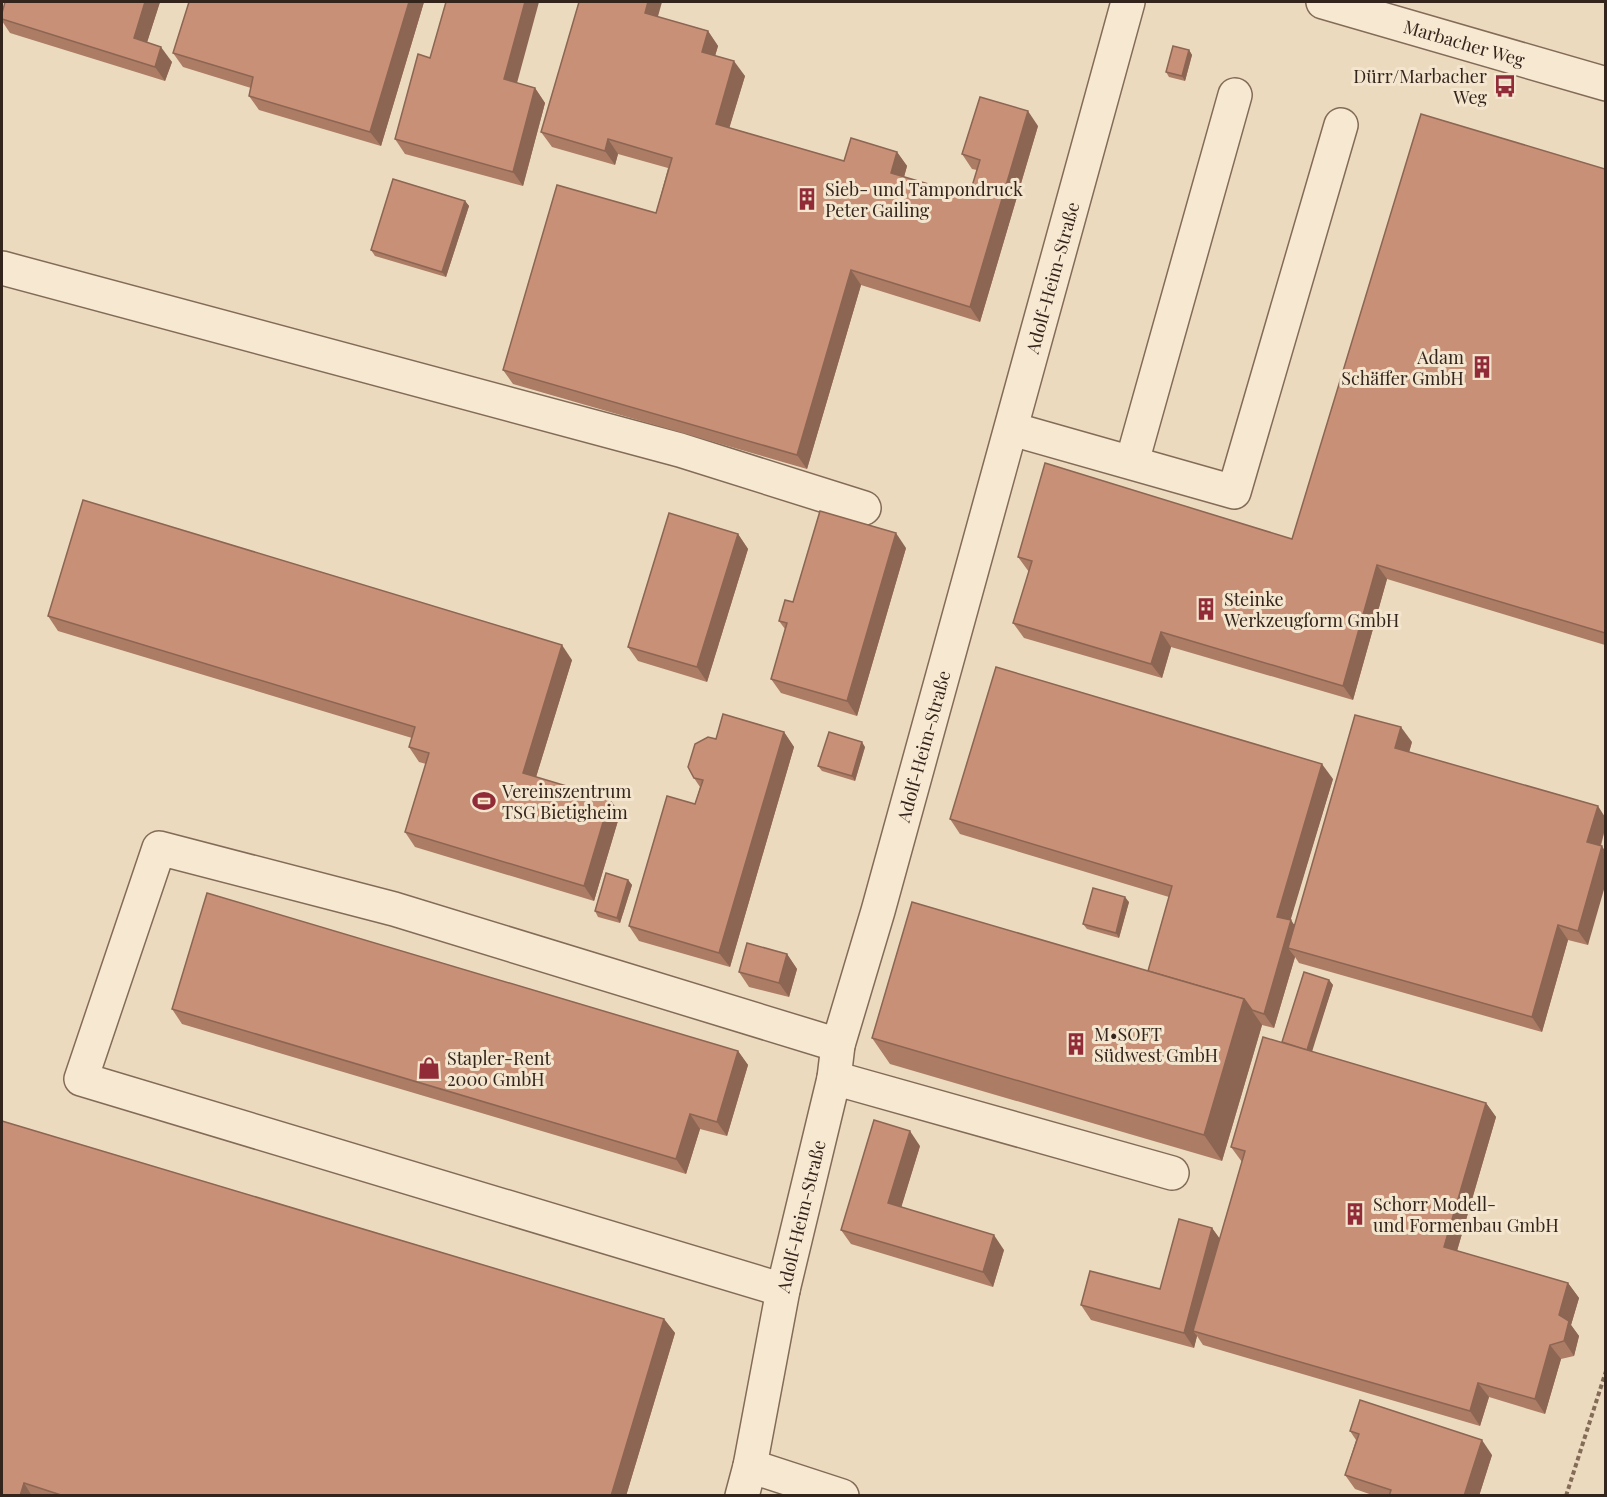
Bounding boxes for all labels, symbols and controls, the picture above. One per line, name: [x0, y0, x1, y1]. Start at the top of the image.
street label: Marbacher Weg: [1401, 14, 1528, 72]
place label: Dürr/Marbacher Weg: [1353, 64, 1487, 109]
bus stop icon: Dürr/Marbacher Weg: [1492, 73, 1518, 99]
place label: Sieb- und Tampondruck Peter Gailing: [825, 177, 1023, 222]
building icon: Sieb- und Tampondruck Peter Gailing: [794, 186, 820, 212]
street label: Adolf-Heim-Straße: [1020, 199, 1084, 357]
place label: Adam Schäffer GmbH: [1341, 345, 1464, 390]
building icon: Adam Schäffer GmbH: [1469, 354, 1495, 380]
place label: Steinke Werkzeugform GmbH: [1223, 587, 1399, 632]
building icon: Steinke Werkzeugform GmbH: [1193, 596, 1219, 622]
street label: Adolf-Heim-Straße: [891, 668, 956, 826]
place label: Vereinszentrum TSG Bietigheim: [501, 779, 631, 824]
sports icon: Vereinszentrum TSG Bietigheim: [471, 788, 497, 814]
place label: M•SOFT Südwest GmbH: [1094, 1022, 1218, 1067]
building icon: M•SOFT Südwest GmbH: [1063, 1031, 1089, 1057]
place label: Stapler-Rent 2000 GmbH: [447, 1046, 552, 1091]
shop icon: Stapler-Rent 2000 GmbH: [416, 1055, 442, 1081]
street label: Adolf-Heim-Straße: [771, 1137, 831, 1296]
place label: Schorr Modell- und Formenbau GmbH: [1373, 1192, 1559, 1237]
building icon: Schorr Modell- und Formenbau GmbH: [1342, 1201, 1368, 1227]

